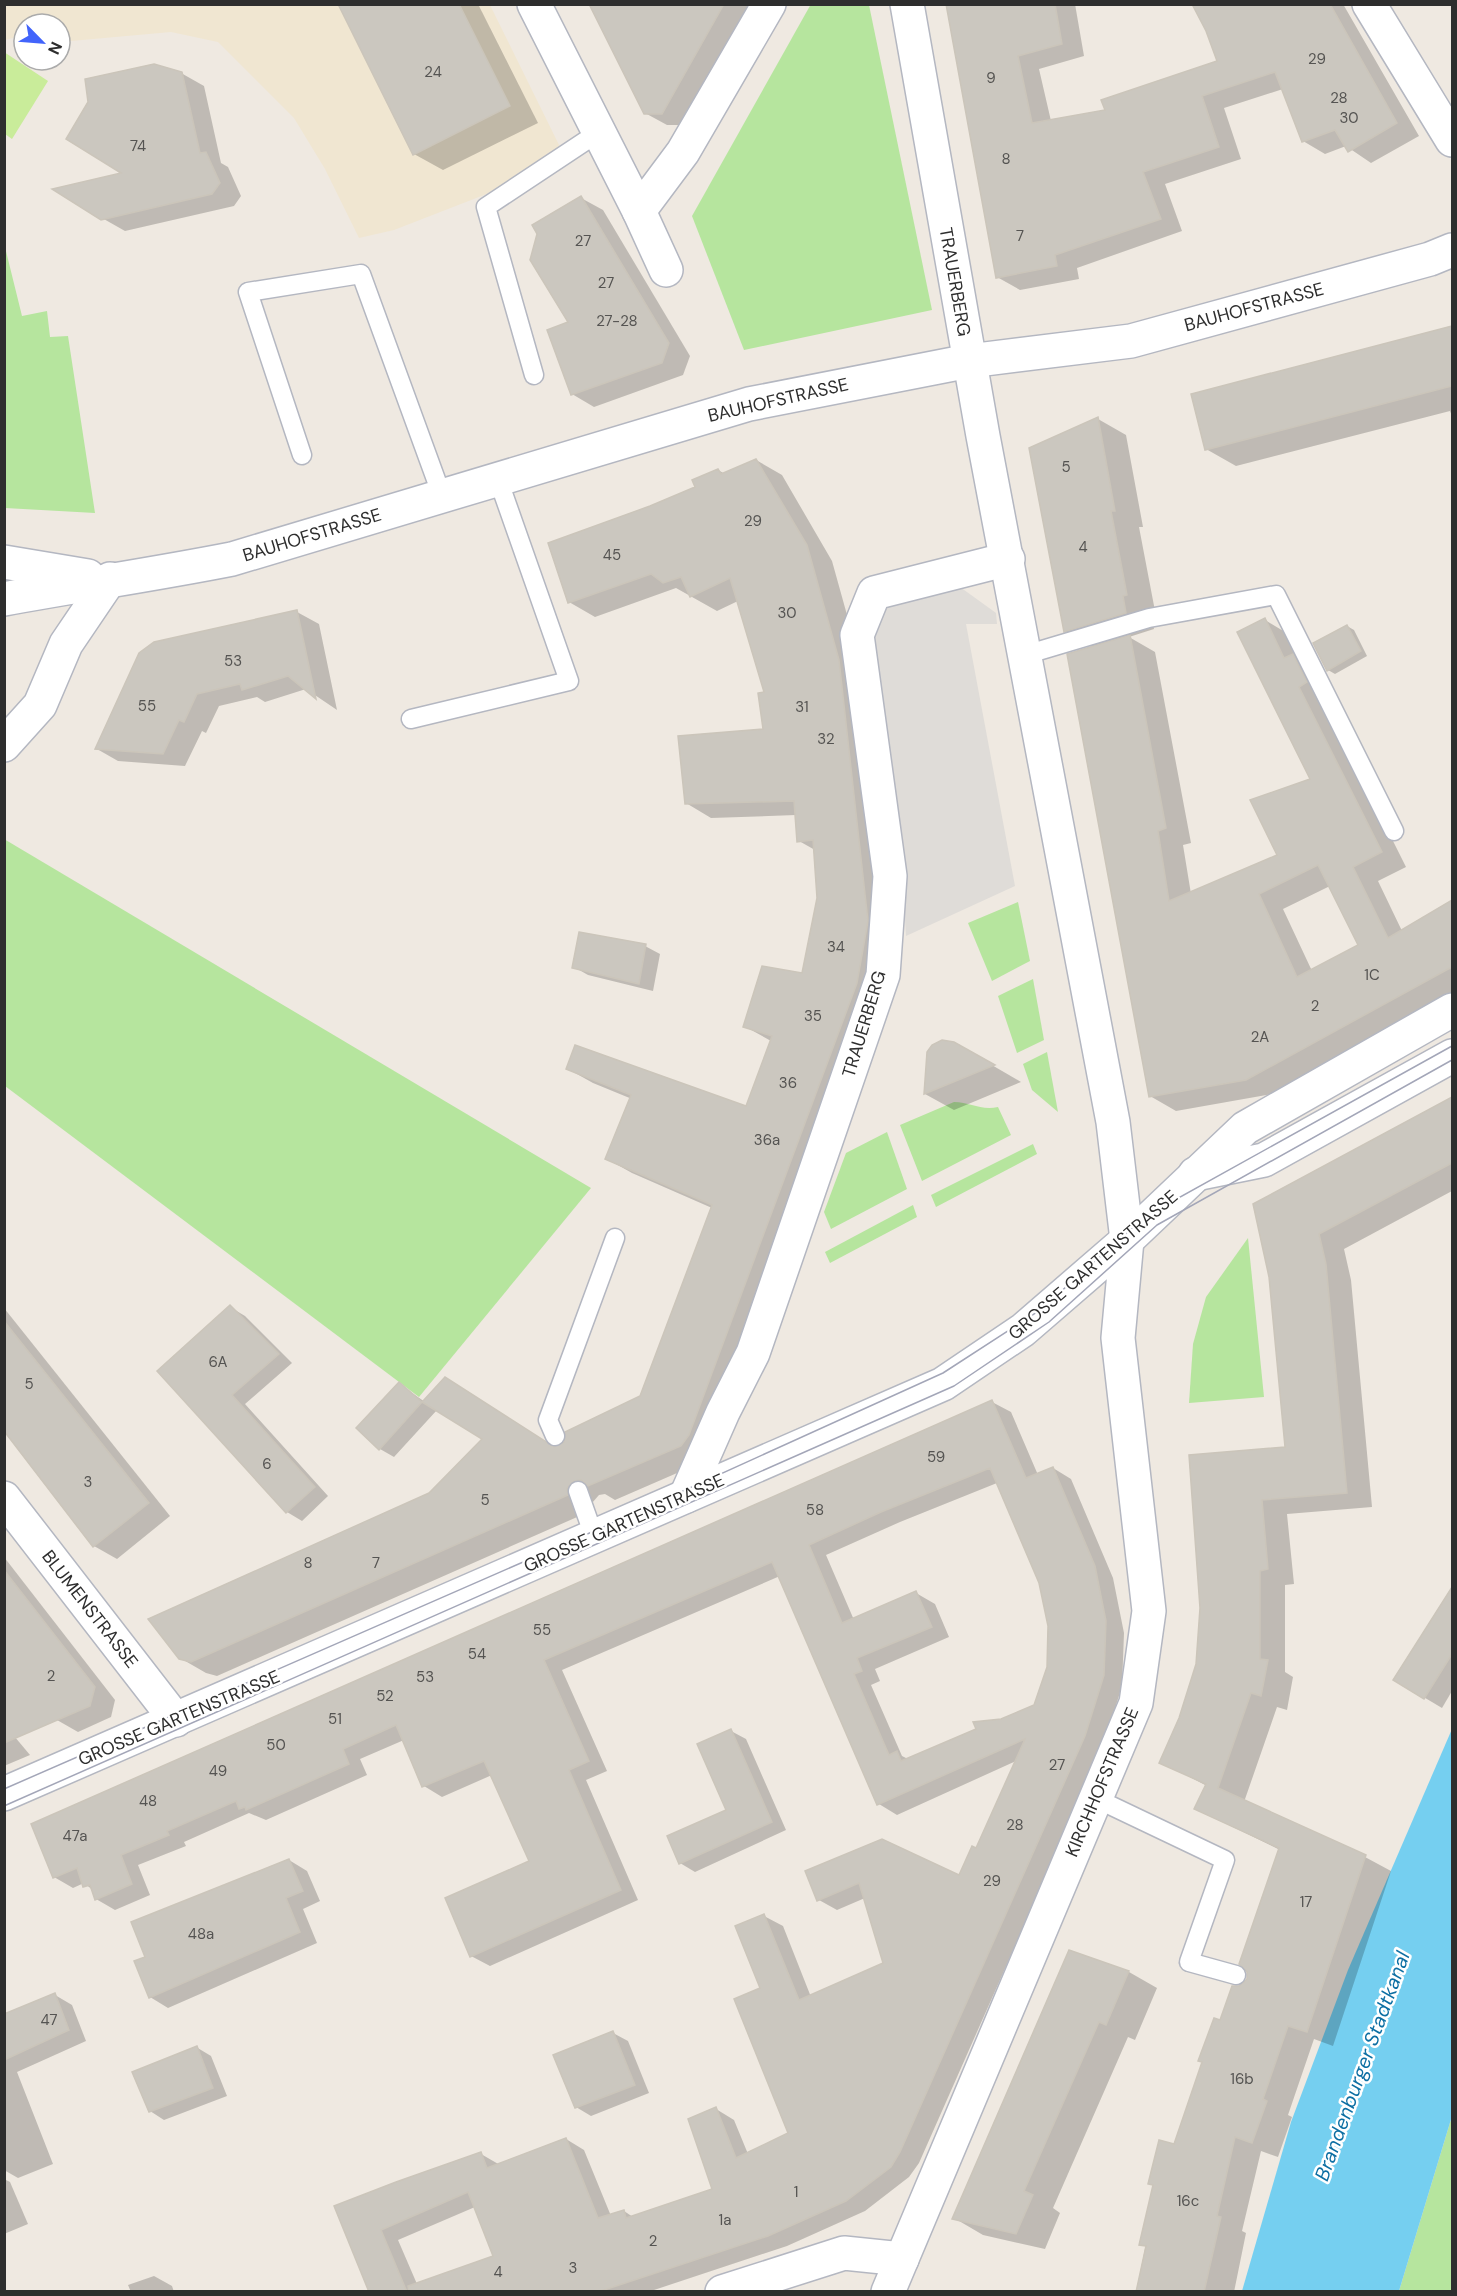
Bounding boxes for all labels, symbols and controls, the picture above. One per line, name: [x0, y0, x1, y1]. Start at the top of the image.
north arrow: [12, 12, 72, 72]
text: N: [43, 38, 67, 58]
house number: 29: [1308, 49, 1326, 69]
house number: 24: [424, 62, 442, 82]
house number: 9: [986, 68, 996, 88]
house number: 28: [1330, 88, 1348, 108]
house number: 30: [1339, 108, 1359, 128]
house number: 74: [130, 136, 146, 156]
house number: 8: [1001, 149, 1011, 169]
street label: TRAUERBERG: [934, 226, 976, 338]
house number: 7: [1016, 226, 1024, 246]
house number: 27: [575, 231, 591, 251]
house number: 27: [598, 273, 614, 293]
street label: BAUHOFSTRASSE: [1182, 277, 1326, 337]
house number: 27-28: [596, 311, 638, 331]
street label: BAUHOFSTRASSE: [705, 372, 851, 428]
house number: 5: [1061, 457, 1071, 477]
street label: BAUHOFSTRASSE: [240, 503, 384, 567]
house number: 29: [744, 511, 762, 531]
house number: 4: [1078, 537, 1088, 557]
house number: 45: [603, 545, 621, 565]
house number: 30: [777, 603, 797, 623]
house number: 53: [224, 651, 242, 671]
house number: 55: [138, 696, 156, 716]
house number: 31: [795, 697, 809, 717]
house number: 32: [817, 729, 835, 749]
house number: 34: [827, 937, 845, 957]
house number: 1C: [1364, 965, 1380, 985]
street label: TRAUERBERG: [836, 968, 892, 1080]
house number: 2: [1311, 996, 1319, 1016]
house number: 35: [804, 1006, 822, 1026]
house number: 2A: [1251, 1027, 1269, 1047]
house number: 36: [779, 1073, 797, 1093]
house number: 36a: [754, 1130, 780, 1150]
street label: GROSSE GARTENSTRASSE: [1003, 1185, 1183, 1345]
house number: 6A: [209, 1352, 227, 1372]
house number: 5: [24, 1374, 34, 1394]
house number: 59: [927, 1447, 945, 1467]
house number: 6: [262, 1454, 272, 1474]
street label: GROSSE GARTENSTRASSE: [520, 1468, 728, 1578]
house number: 3: [84, 1472, 92, 1492]
house number: 5: [480, 1490, 490, 1510]
house number: 58: [806, 1500, 824, 1520]
street label: BLUMENSTRASSE: [36, 1545, 144, 1673]
house number: 8: [303, 1553, 313, 1573]
house number: 7: [372, 1553, 380, 1573]
house number: 55: [533, 1620, 551, 1640]
house number: 54: [468, 1644, 486, 1664]
street label: GROSSE GARTENSTRASSE: [74, 1665, 284, 1771]
house number: 2: [47, 1666, 55, 1686]
house number: 53: [416, 1667, 434, 1687]
house number: 52: [376, 1686, 394, 1706]
street label: KIRCHHOFSTRASSE: [1060, 1704, 1144, 1860]
house number: 51: [328, 1709, 342, 1729]
house number: 50: [266, 1735, 286, 1755]
house number: 27: [1049, 1755, 1065, 1775]
house number: 49: [209, 1761, 227, 1781]
house number: 48: [139, 1791, 157, 1811]
house number: 28: [1006, 1815, 1024, 1835]
house number: 47a: [63, 1826, 87, 1846]
house number: 29: [983, 1871, 1001, 1891]
house number: 17: [1300, 1892, 1312, 1912]
house number: 48a: [188, 1924, 214, 1944]
water label: Brandenburger Stadtkanal: [1308, 1947, 1416, 2184]
house number: 47: [40, 2010, 58, 2030]
house number: 16b: [1230, 2069, 1254, 2089]
house number: 1: [794, 2182, 798, 2202]
house number: 16c: [1177, 2191, 1199, 2211]
house number: 1a: [719, 2210, 731, 2230]
house number: 2: [649, 2231, 657, 2251]
house number: 3: [569, 2258, 577, 2278]
house number: 4: [493, 2262, 503, 2282]

